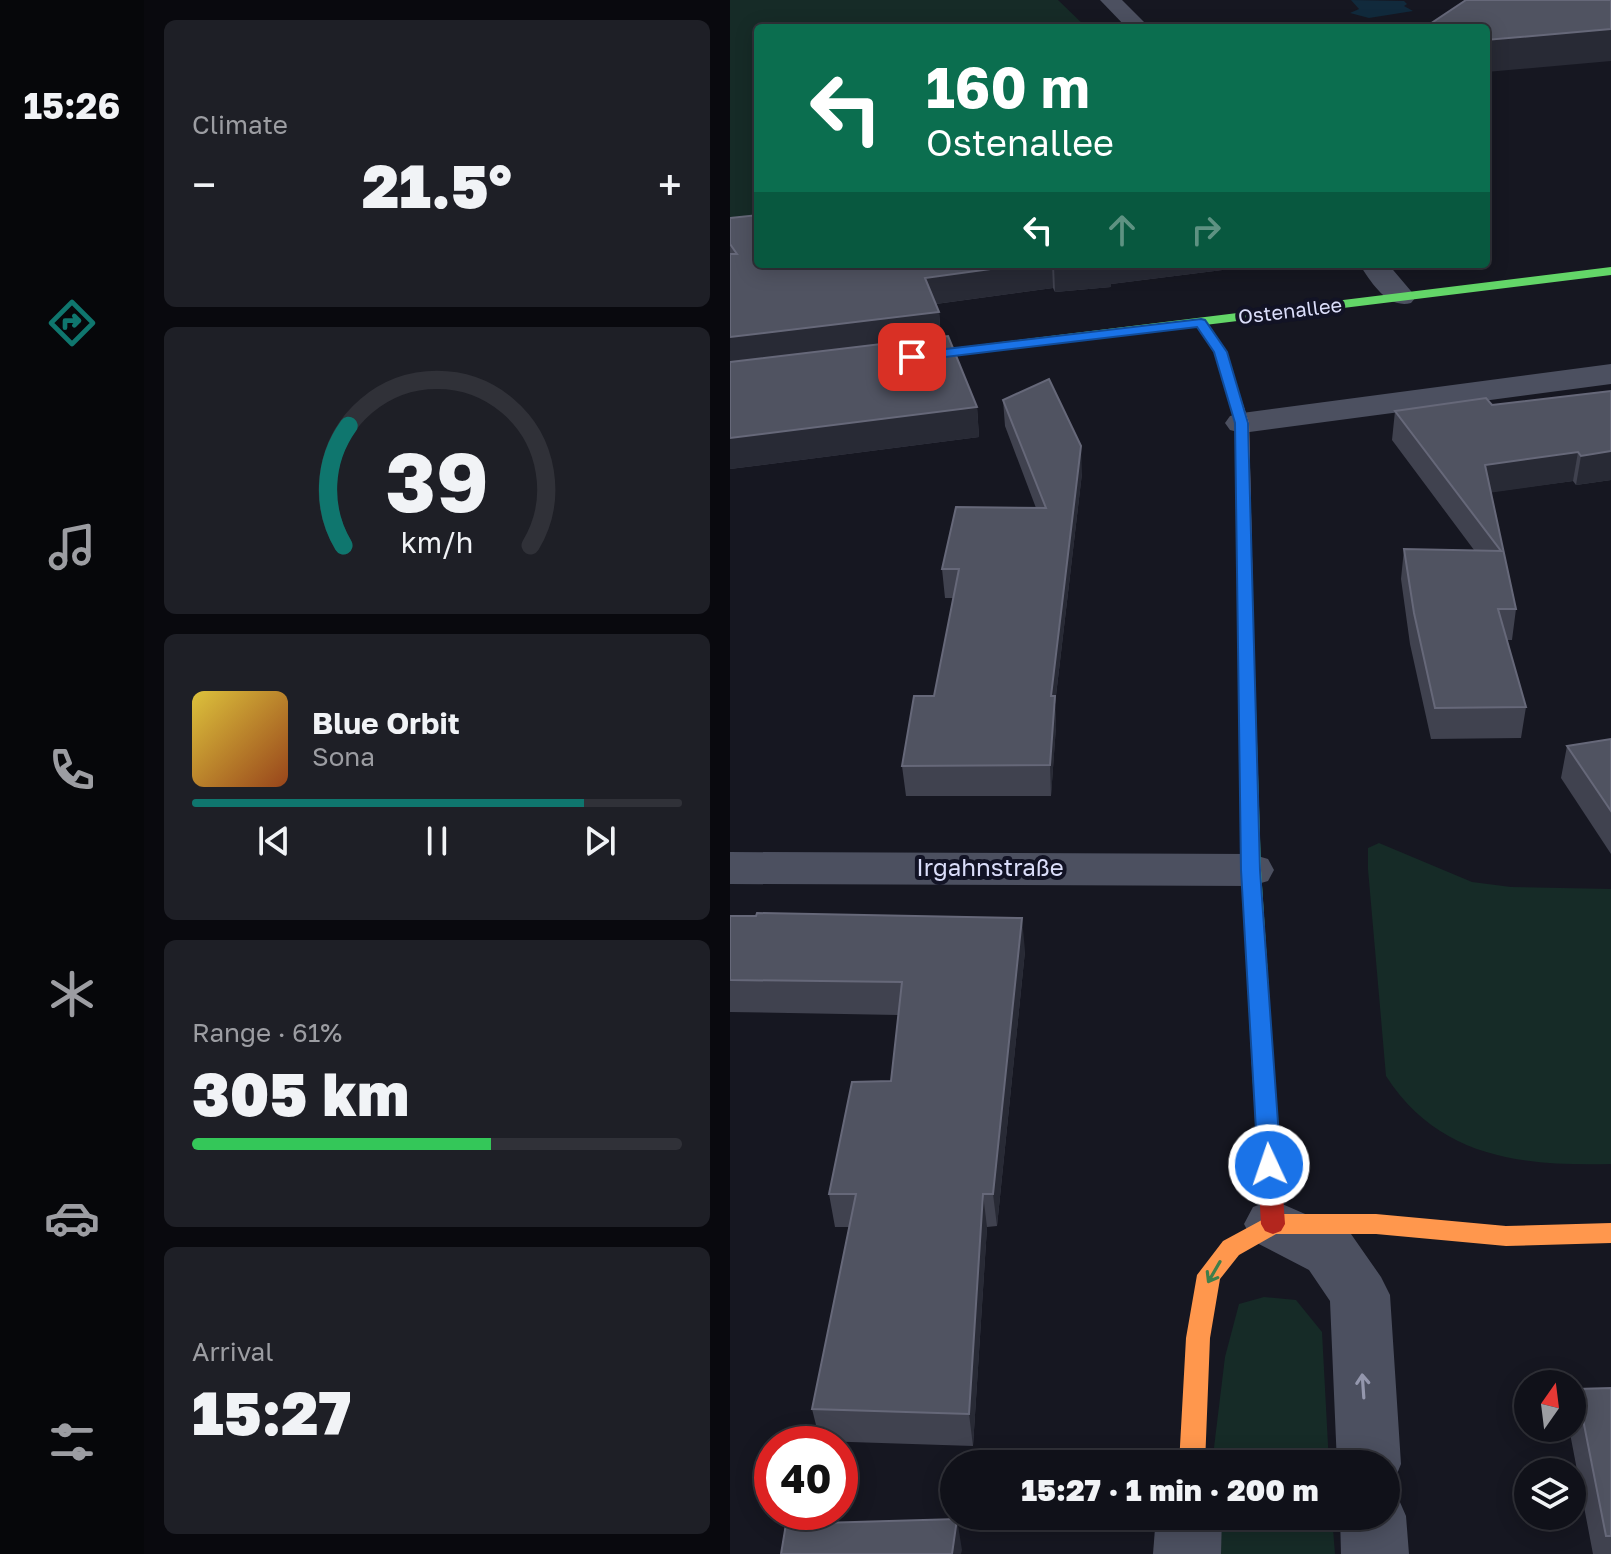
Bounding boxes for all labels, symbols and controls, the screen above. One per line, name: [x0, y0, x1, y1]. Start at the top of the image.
text: 160 m: [926, 53, 1090, 120]
icon: left: [794, 56, 898, 160]
text: 15:26: [24, 84, 120, 127]
text: Climate: [192, 109, 288, 140]
text: Ostenallee: [926, 121, 1114, 164]
text: 21.5°: [362, 149, 512, 221]
text: −: [192, 158, 216, 211]
text: +: [658, 158, 682, 211]
icon: left: [1016, 208, 1060, 252]
icon: ahead: [1100, 208, 1144, 252]
icon: right: [1184, 208, 1228, 252]
street label: Ostenallee: [1237, 292, 1343, 328]
icon: directions: [44, 295, 100, 351]
pin: [878, 323, 946, 391]
icon: arrive: [890, 335, 934, 379]
text: 39: [385, 430, 489, 530]
icon: music: [44, 519, 100, 575]
text: km/h: [401, 525, 473, 559]
text: Blue Orbit: [312, 705, 460, 741]
text: Sona: [312, 741, 375, 772]
icon: phone: [44, 742, 100, 798]
icon: previous: [252, 819, 296, 863]
icon: pause: [415, 819, 459, 863]
icon: next: [578, 819, 622, 863]
street label: Irgahnstraße: [916, 852, 1064, 881]
icon: climate: [44, 966, 100, 1022]
text: Range · 61%: [192, 1017, 342, 1048]
text: 305 km: [192, 1057, 409, 1129]
position arrow: [1227, 1123, 1311, 1207]
icon: car: [44, 1190, 100, 1246]
one-way arrow: [1206, 1260, 1222, 1283]
text: Arrival: [192, 1336, 273, 1367]
north arrow: [1514, 1370, 1586, 1442]
map controls: [1514, 1370, 1586, 1530]
one-way arrow: [1355, 1373, 1370, 1400]
text: 15:27: [192, 1376, 351, 1448]
icon: filters: [44, 1414, 100, 1470]
speed limit sign: 40: [754, 1426, 858, 1530]
button: layers: [1514, 1458, 1586, 1530]
text: 15:27 · 1 min · 200 m: [1021, 1472, 1319, 1508]

